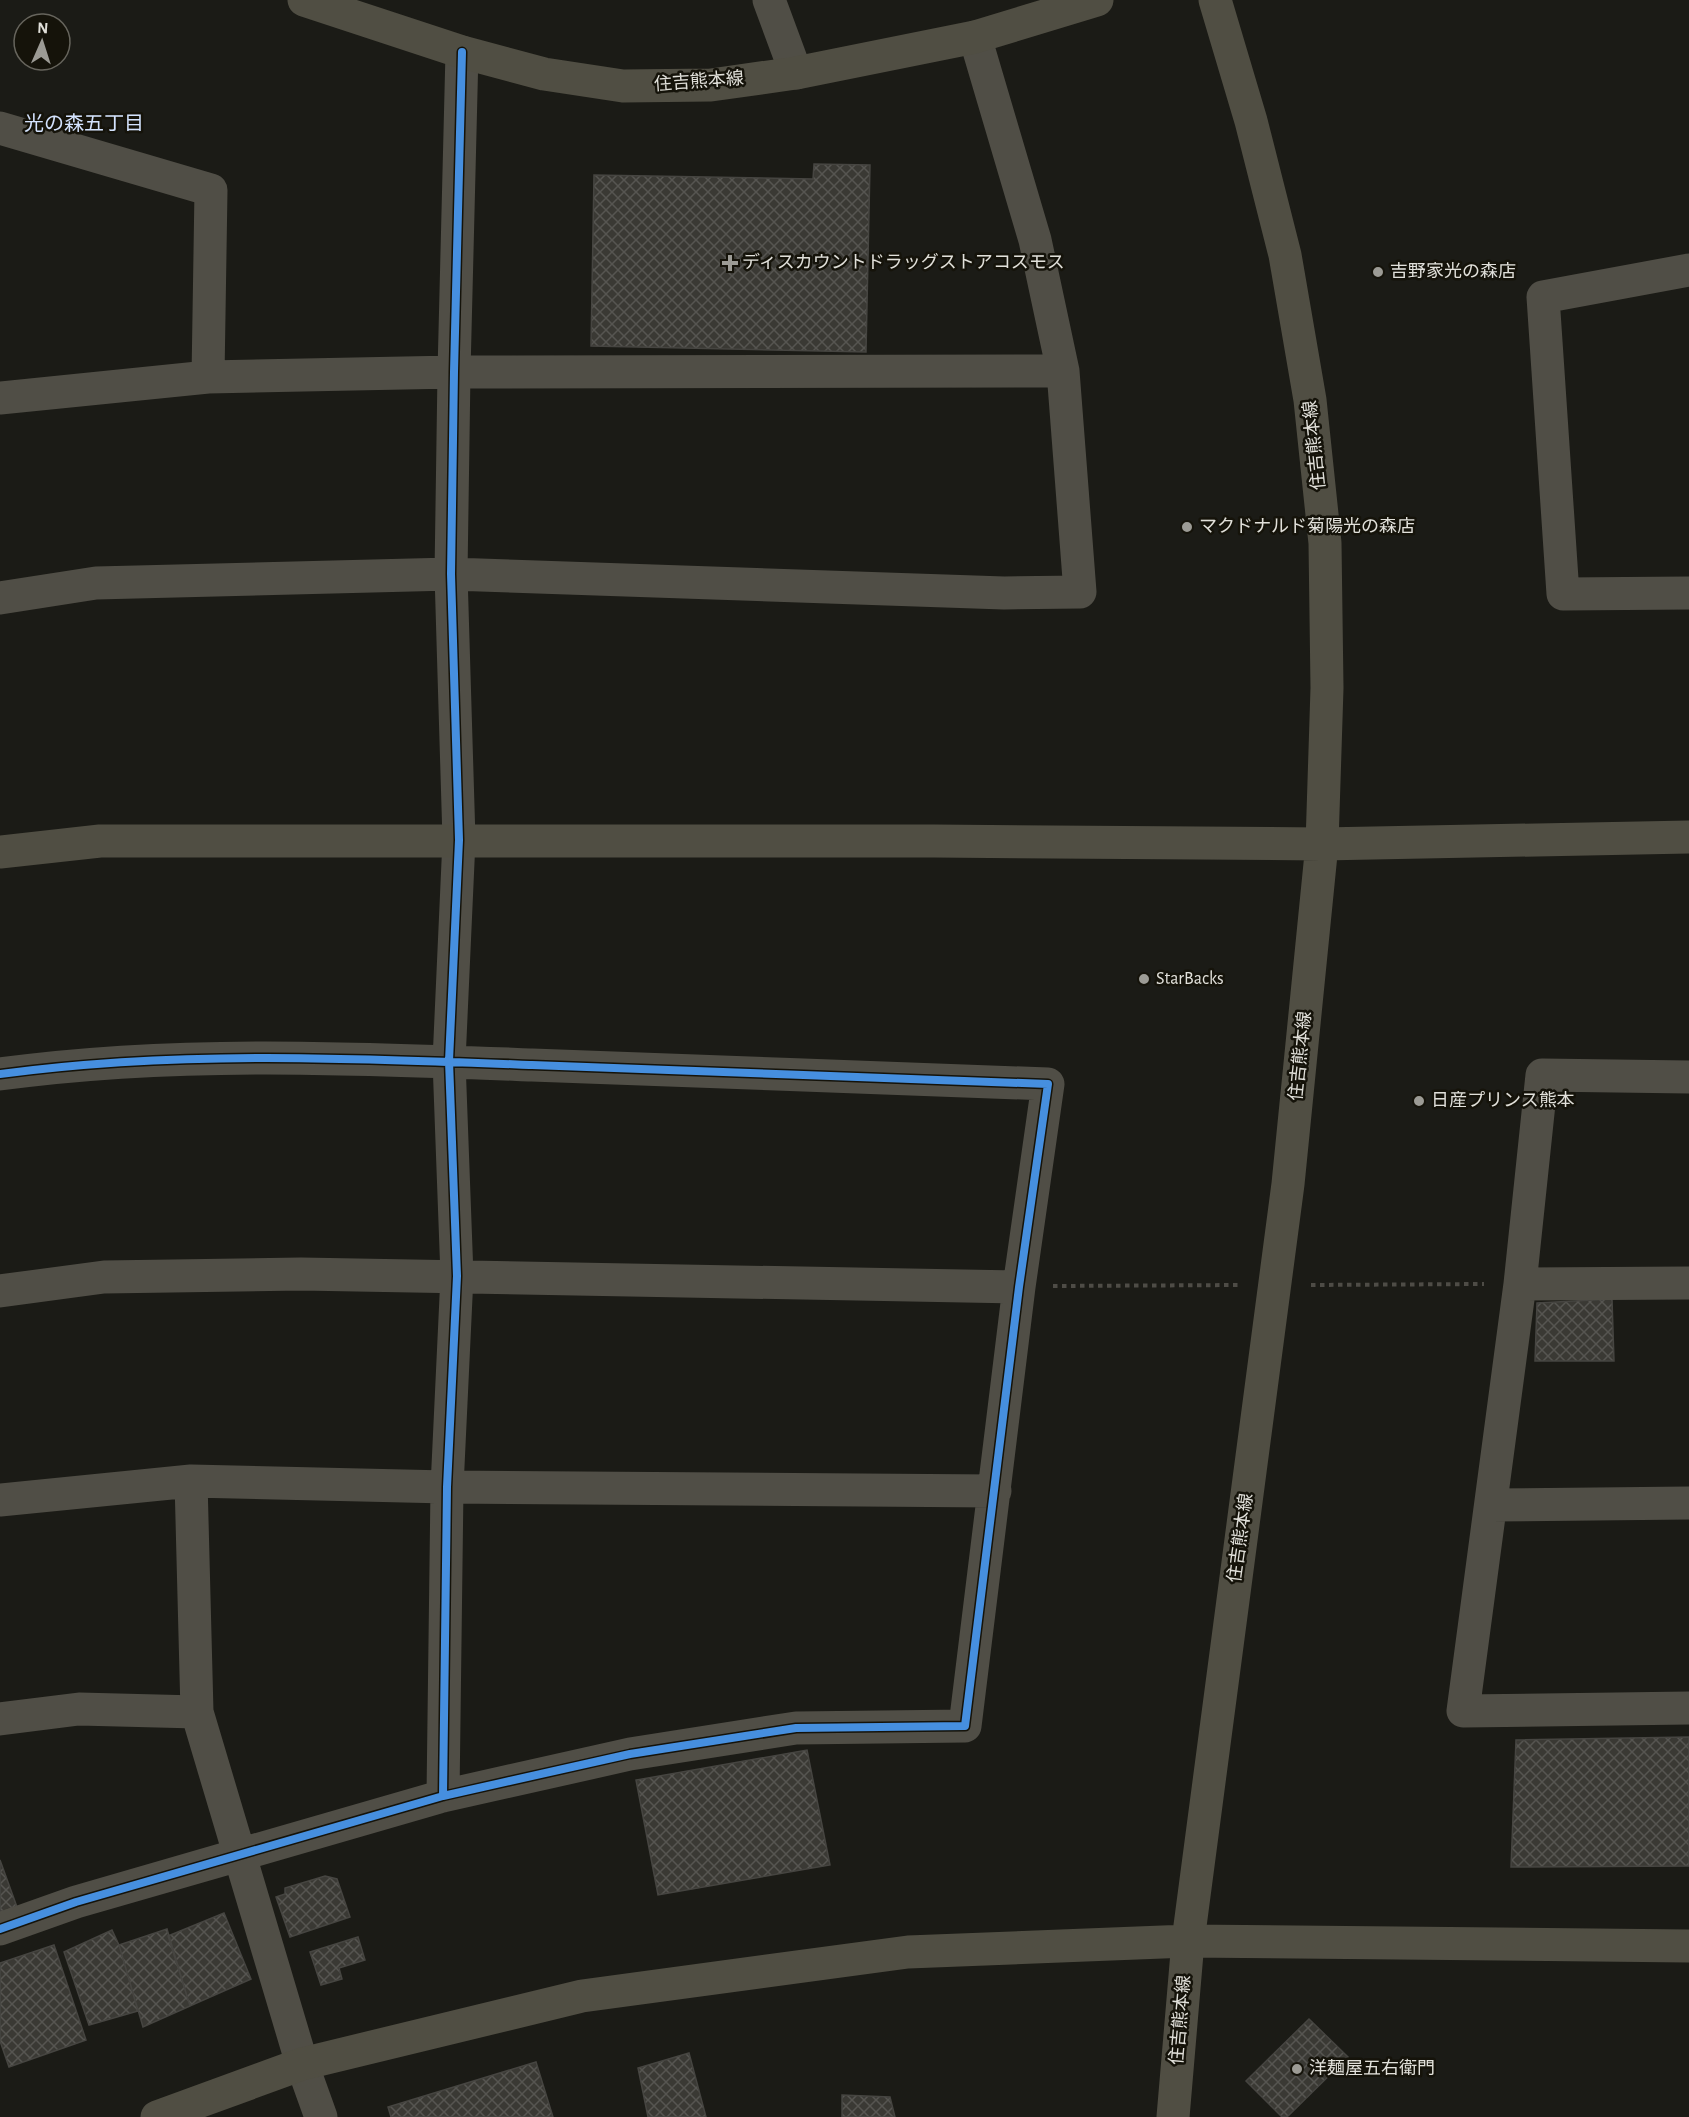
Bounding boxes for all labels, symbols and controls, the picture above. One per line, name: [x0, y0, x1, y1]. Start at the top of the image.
north arrow: [12, 12, 72, 72]
text: N: [37, 20, 49, 36]
street label: 住吉熊本線: [653, 68, 745, 94]
district label: 光の森五丁目: [24, 113, 144, 134]
place label: ディスカウントドラッグストアコスモス: [742, 252, 1065, 272]
marker: ディスカウントドラッグストアコスモス: [723, 256, 737, 270]
place label: 吉野家光の森店: [1390, 262, 1516, 281]
marker: 吉野家光の森店: [1371, 265, 1385, 279]
street label: 住吉熊本線: [1299, 399, 1329, 491]
place label: マクドナルド菊陽光の森店: [1199, 517, 1415, 536]
marker: マクドナルド菊陽光の森店: [1180, 520, 1194, 534]
place label: StarBacks: [1156, 970, 1224, 988]
marker: StarBacks: [1137, 972, 1151, 986]
street label: 住吉熊本線: [1285, 1010, 1315, 1102]
place label: 日産プリンス熊本: [1431, 1090, 1575, 1110]
marker: 日産プリンス熊本: [1412, 1094, 1426, 1108]
street label: 住吉熊本線: [1224, 1492, 1256, 1584]
street label: 住吉熊本線: [1166, 1974, 1194, 2066]
place label: 洋麺屋五右衛門: [1309, 2058, 1435, 2078]
marker: 洋麺屋五右衛門: [1290, 2062, 1304, 2076]

